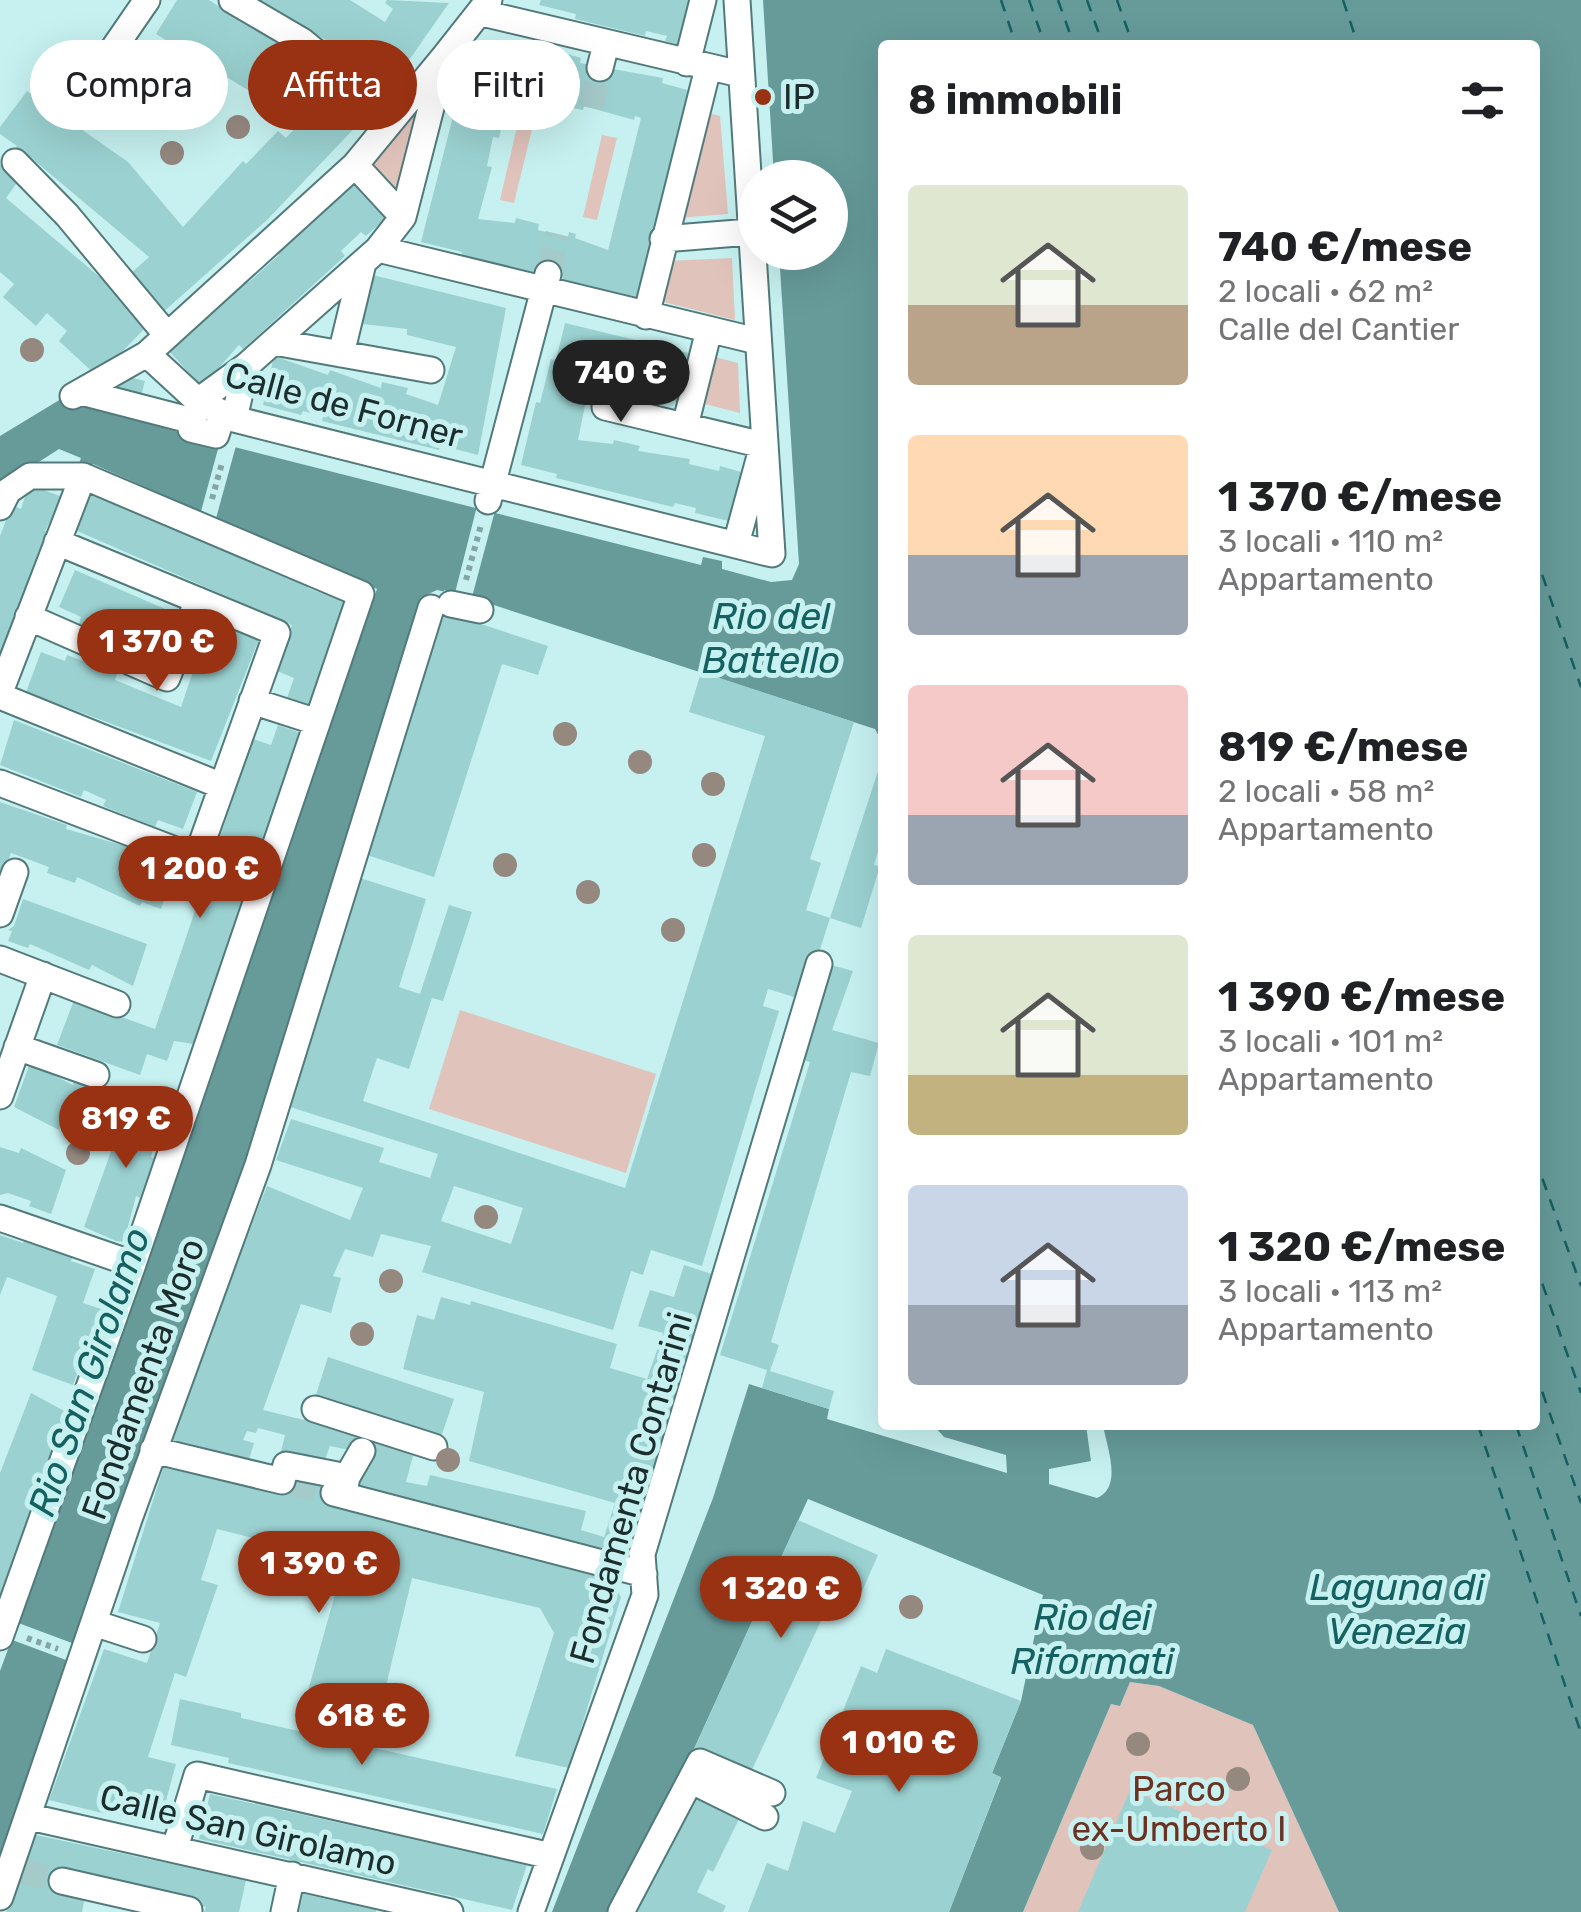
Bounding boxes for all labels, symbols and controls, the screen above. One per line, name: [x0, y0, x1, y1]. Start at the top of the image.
chip: Compra: [30, 40, 228, 130]
chip: Affitta: [248, 40, 417, 130]
chip: Filtri: [437, 40, 580, 130]
icon: filters: [1455, 73, 1510, 128]
text: 8 immobili: [908, 75, 1123, 125]
place label: IP: [783, 76, 815, 118]
marker: IP: [752, 86, 774, 108]
map controls: [738, 160, 848, 270]
button: layers: [738, 160, 848, 270]
text: 740 €/mese: [1218, 222, 1472, 272]
icon: home: [988, 225, 1108, 345]
text: 2 locali · 62 m²: [1218, 272, 1433, 310]
text: Calle del Cantier: [1218, 310, 1459, 348]
pin: 740 €: [551, 340, 691, 425]
street label: Calle de Forner: [221, 353, 467, 457]
text: 740 €: [575, 353, 667, 391]
text: 1 370 €/mese: [1218, 472, 1502, 522]
icon: home: [988, 475, 1108, 595]
text: 3 locali · 110 m²: [1218, 522, 1443, 560]
text: Appartamento: [1218, 560, 1434, 598]
water label: Rio del Battello: [702, 593, 840, 683]
pin: 1 370 €: [65, 609, 249, 694]
text: 1 370 €: [99, 622, 215, 660]
text: 819 €/mese: [1218, 722, 1468, 772]
icon: home: [988, 725, 1108, 845]
text: 2 locali · 58 m²: [1218, 772, 1434, 810]
text: Appartamento: [1218, 810, 1434, 848]
pin: 1 200 €: [108, 836, 292, 921]
text: 1 200 €: [141, 849, 259, 887]
text: 1 390 €/mese: [1218, 972, 1505, 1022]
icon: home: [988, 975, 1108, 1095]
text: 3 locali · 101 m²: [1218, 1022, 1443, 1060]
text: Appartamento: [1218, 1060, 1434, 1098]
pin: 819 €: [56, 1086, 196, 1171]
text: 819 €: [81, 1099, 171, 1137]
water label: Rio San Girolamo: [18, 1222, 160, 1522]
text: 1 320 €/mese: [1218, 1222, 1506, 1272]
icon: home: [988, 1225, 1108, 1345]
street label: Fondamenta Moro: [73, 1233, 213, 1525]
text: 3 locali · 113 m²: [1218, 1272, 1442, 1310]
street label: Fondamenta Contarini: [561, 1307, 701, 1669]
text: Appartamento: [1218, 1310, 1434, 1348]
pin: 1 390 €: [227, 1531, 411, 1616]
text: 1 390 €: [260, 1544, 378, 1582]
pin: 1 320 €: [689, 1556, 873, 1641]
water label: Laguna di Venezia: [1309, 1564, 1486, 1654]
text: 1 320 €: [722, 1569, 840, 1607]
water label: Rio dei Riformati: [1010, 1594, 1175, 1684]
pin: 618 €: [292, 1683, 432, 1768]
text: 618 €: [317, 1696, 407, 1734]
pin: 1 010 €: [807, 1710, 991, 1795]
text: 1 010 €: [842, 1723, 956, 1761]
park label: Parco ex-Umberto I: [1071, 1768, 1287, 1850]
street label: Calle San Girolamo: [96, 1775, 400, 1885]

